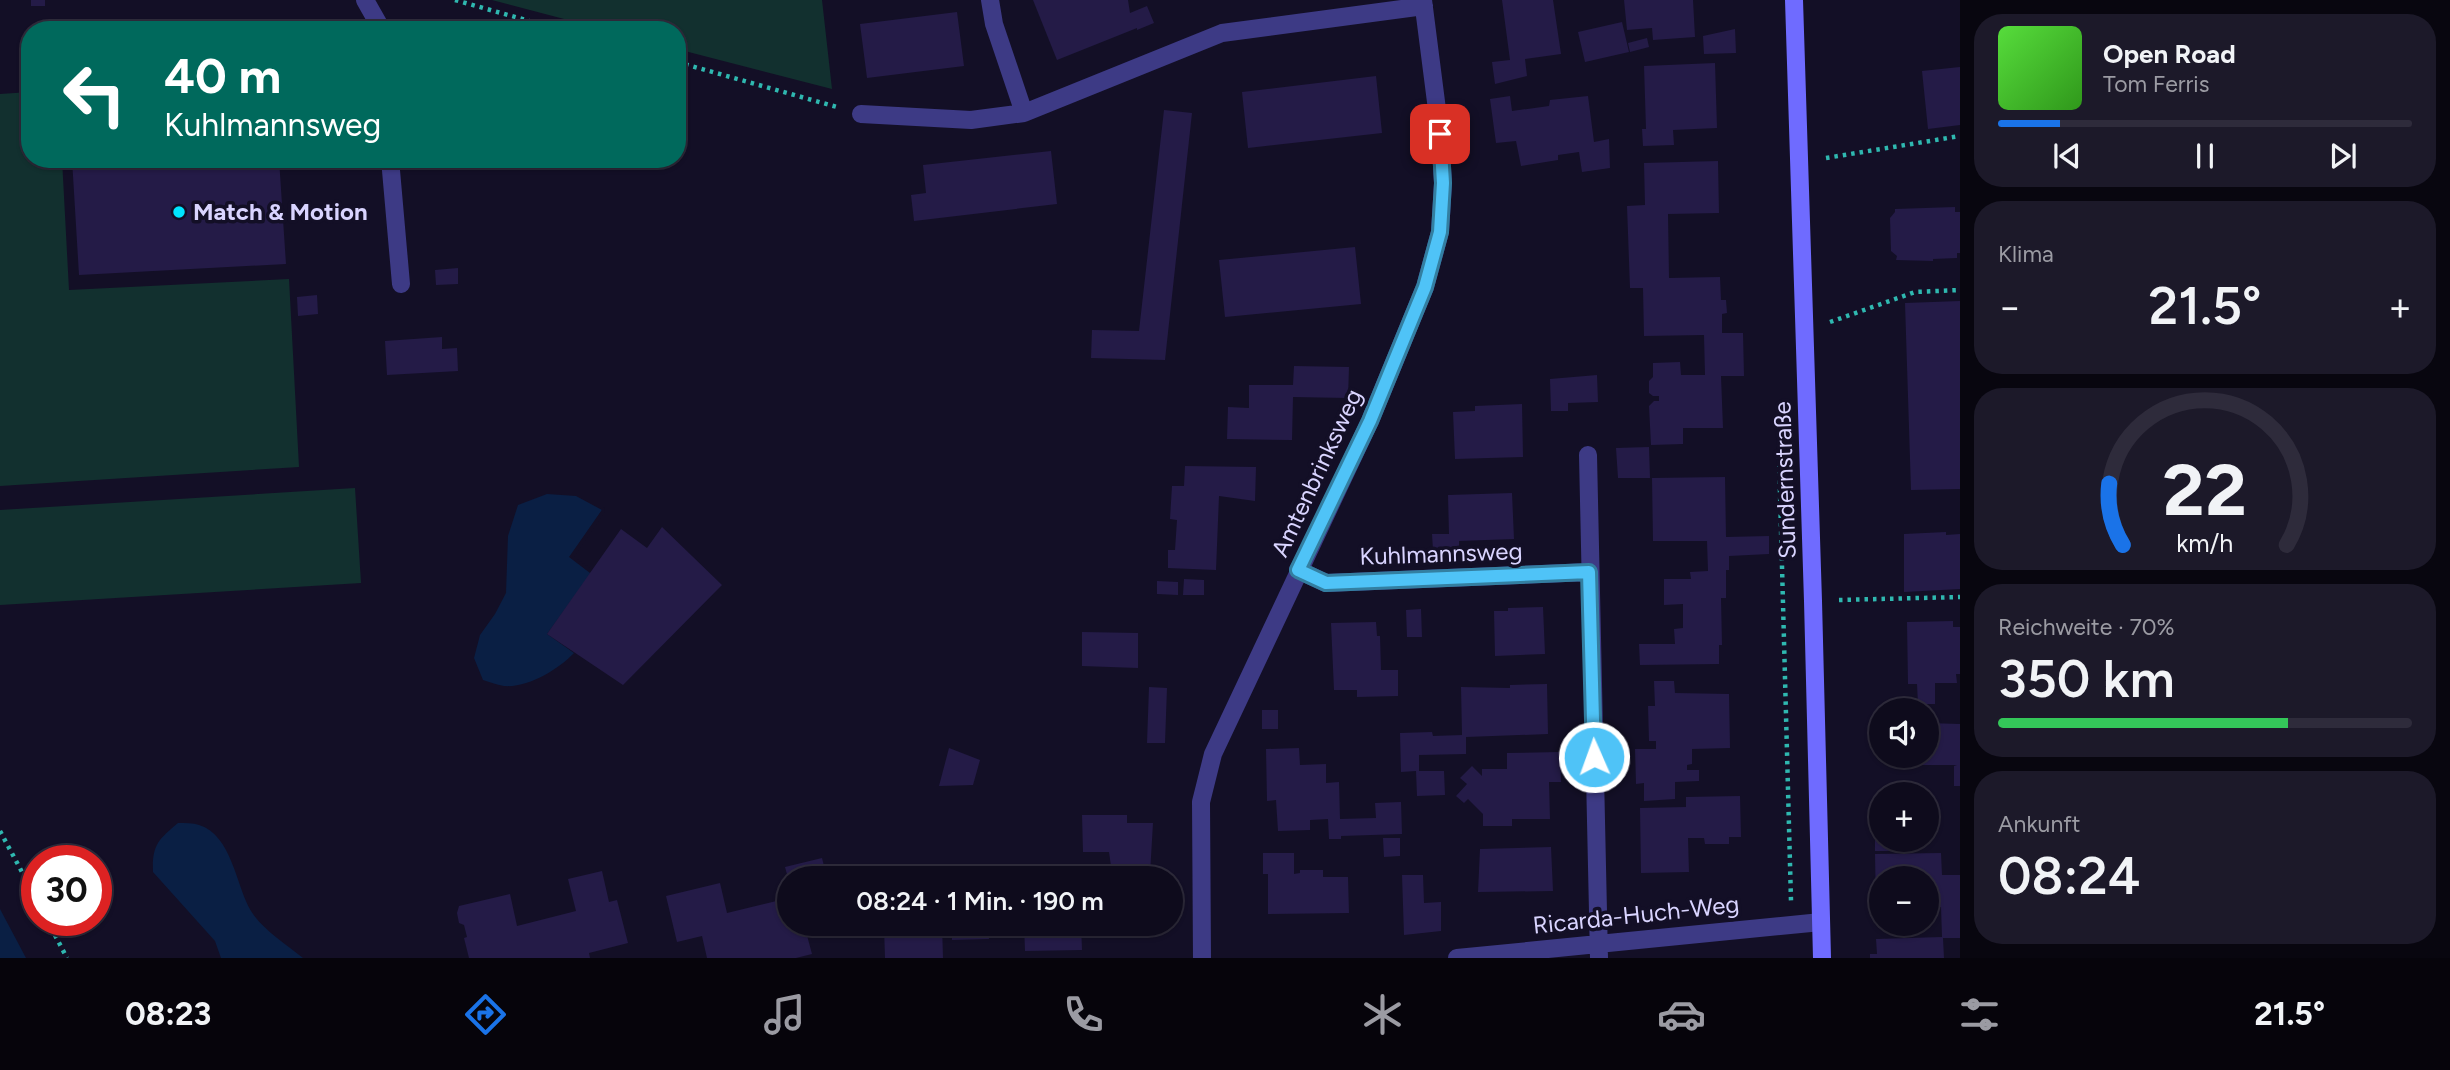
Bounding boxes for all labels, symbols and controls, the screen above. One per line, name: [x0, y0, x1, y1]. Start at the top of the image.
text: Open Road: [2103, 38, 2236, 70]
text: 40 m: [164, 46, 281, 105]
icon: left: [49, 49, 140, 140]
text: Tom Ferris: [2103, 70, 2209, 98]
pin: [1410, 104, 1470, 164]
text: Kuhlmannsweg: [164, 106, 381, 144]
icon: arrive: [1421, 115, 1459, 153]
icon: previous: [2048, 137, 2086, 175]
icon: pause: [2186, 137, 2224, 175]
icon: next: [2324, 137, 2362, 175]
place label: Match & Motion: [193, 197, 368, 226]
marker: Match & Motion: [171, 204, 187, 220]
text: Klima: [1998, 240, 2054, 268]
text: 21.5°: [2148, 275, 2262, 337]
text: −: [1998, 284, 2022, 330]
text: +: [2388, 284, 2412, 330]
street label: Amtenbrinksweg: [1265, 384, 1368, 561]
street label: Sundernstraße: [1767, 401, 1802, 559]
text: 22: [2163, 446, 2247, 533]
text: km/h: [2176, 528, 2234, 558]
street label: Kuhlmannsweg: [1359, 536, 1523, 571]
text: Reichweite · 70%: [1998, 613, 2175, 641]
text: 350 km: [1998, 648, 2175, 710]
map controls: [1869, 698, 1939, 936]
button: sound: [1869, 698, 1939, 768]
position arrow: [1557, 720, 1631, 794]
button: +: [1869, 782, 1939, 852]
text: Ankunft: [1998, 810, 2080, 838]
speed limit sign: 30: [21, 845, 112, 936]
text: 08:24: [1998, 845, 2140, 907]
button: −: [1869, 866, 1939, 936]
text: 08:24 · 1 Min. · 190 m: [856, 885, 1104, 917]
street label: Ricarda-Huch-Weg: [1531, 889, 1741, 940]
icon: directions: [461, 990, 510, 1039]
icon: music: [760, 990, 809, 1039]
icon: phone: [1059, 990, 1108, 1039]
icon: climate: [1358, 990, 1407, 1039]
icon: car: [1657, 990, 1706, 1039]
icon: filters: [1955, 990, 2004, 1039]
text: 08:23: [125, 995, 211, 1033]
text: 21.5°: [2254, 995, 2325, 1033]

